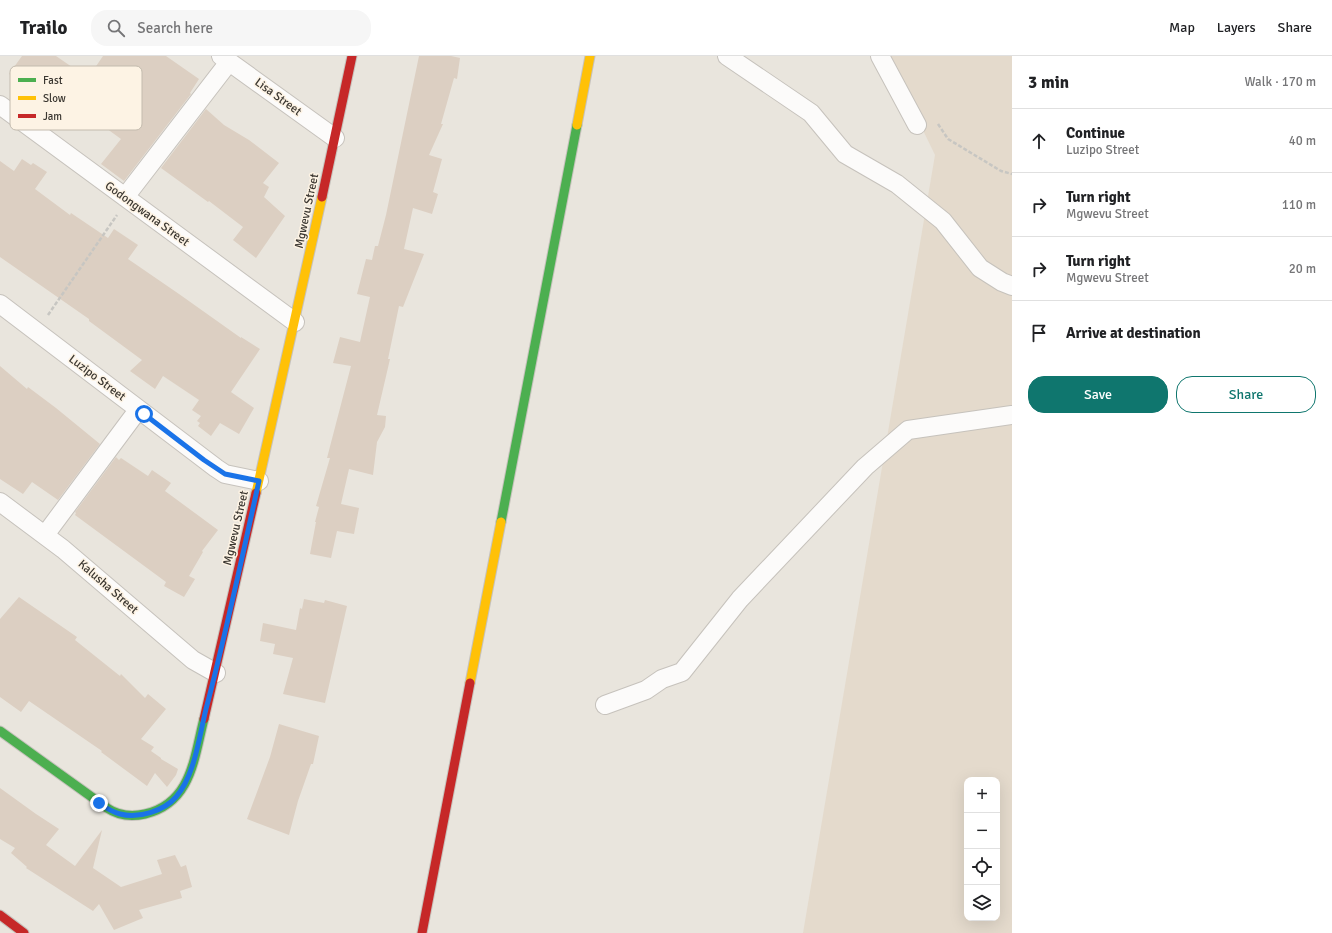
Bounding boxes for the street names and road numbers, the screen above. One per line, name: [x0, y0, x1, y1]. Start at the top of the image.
street label: Lisa Street: [252, 75, 304, 119]
street label: Mgwevu Street: [292, 172, 322, 250]
street label: Godongwana Street: [102, 178, 192, 250]
street label: Luzipo Street: [65, 352, 129, 404]
street label: Mgwevu Street: [220, 489, 252, 567]
street label: Kalusha Street: [75, 557, 141, 617]

